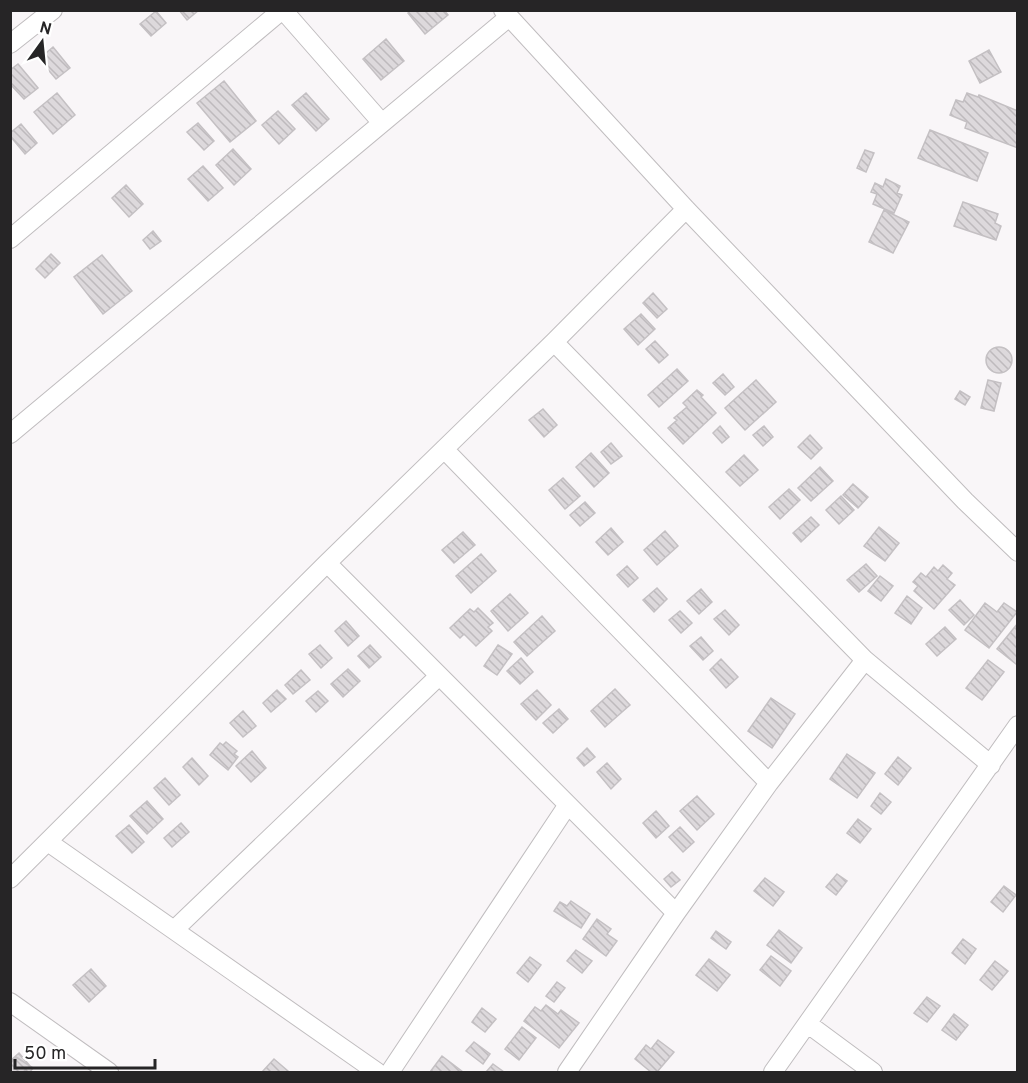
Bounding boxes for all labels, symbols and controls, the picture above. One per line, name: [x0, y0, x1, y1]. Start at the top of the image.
north arrow: [12, 12, 72, 72]
text: N: [37, 18, 54, 41]
scale bar: [15, 1032, 154, 1070]
text: 50 m: [24, 1043, 66, 1066]

